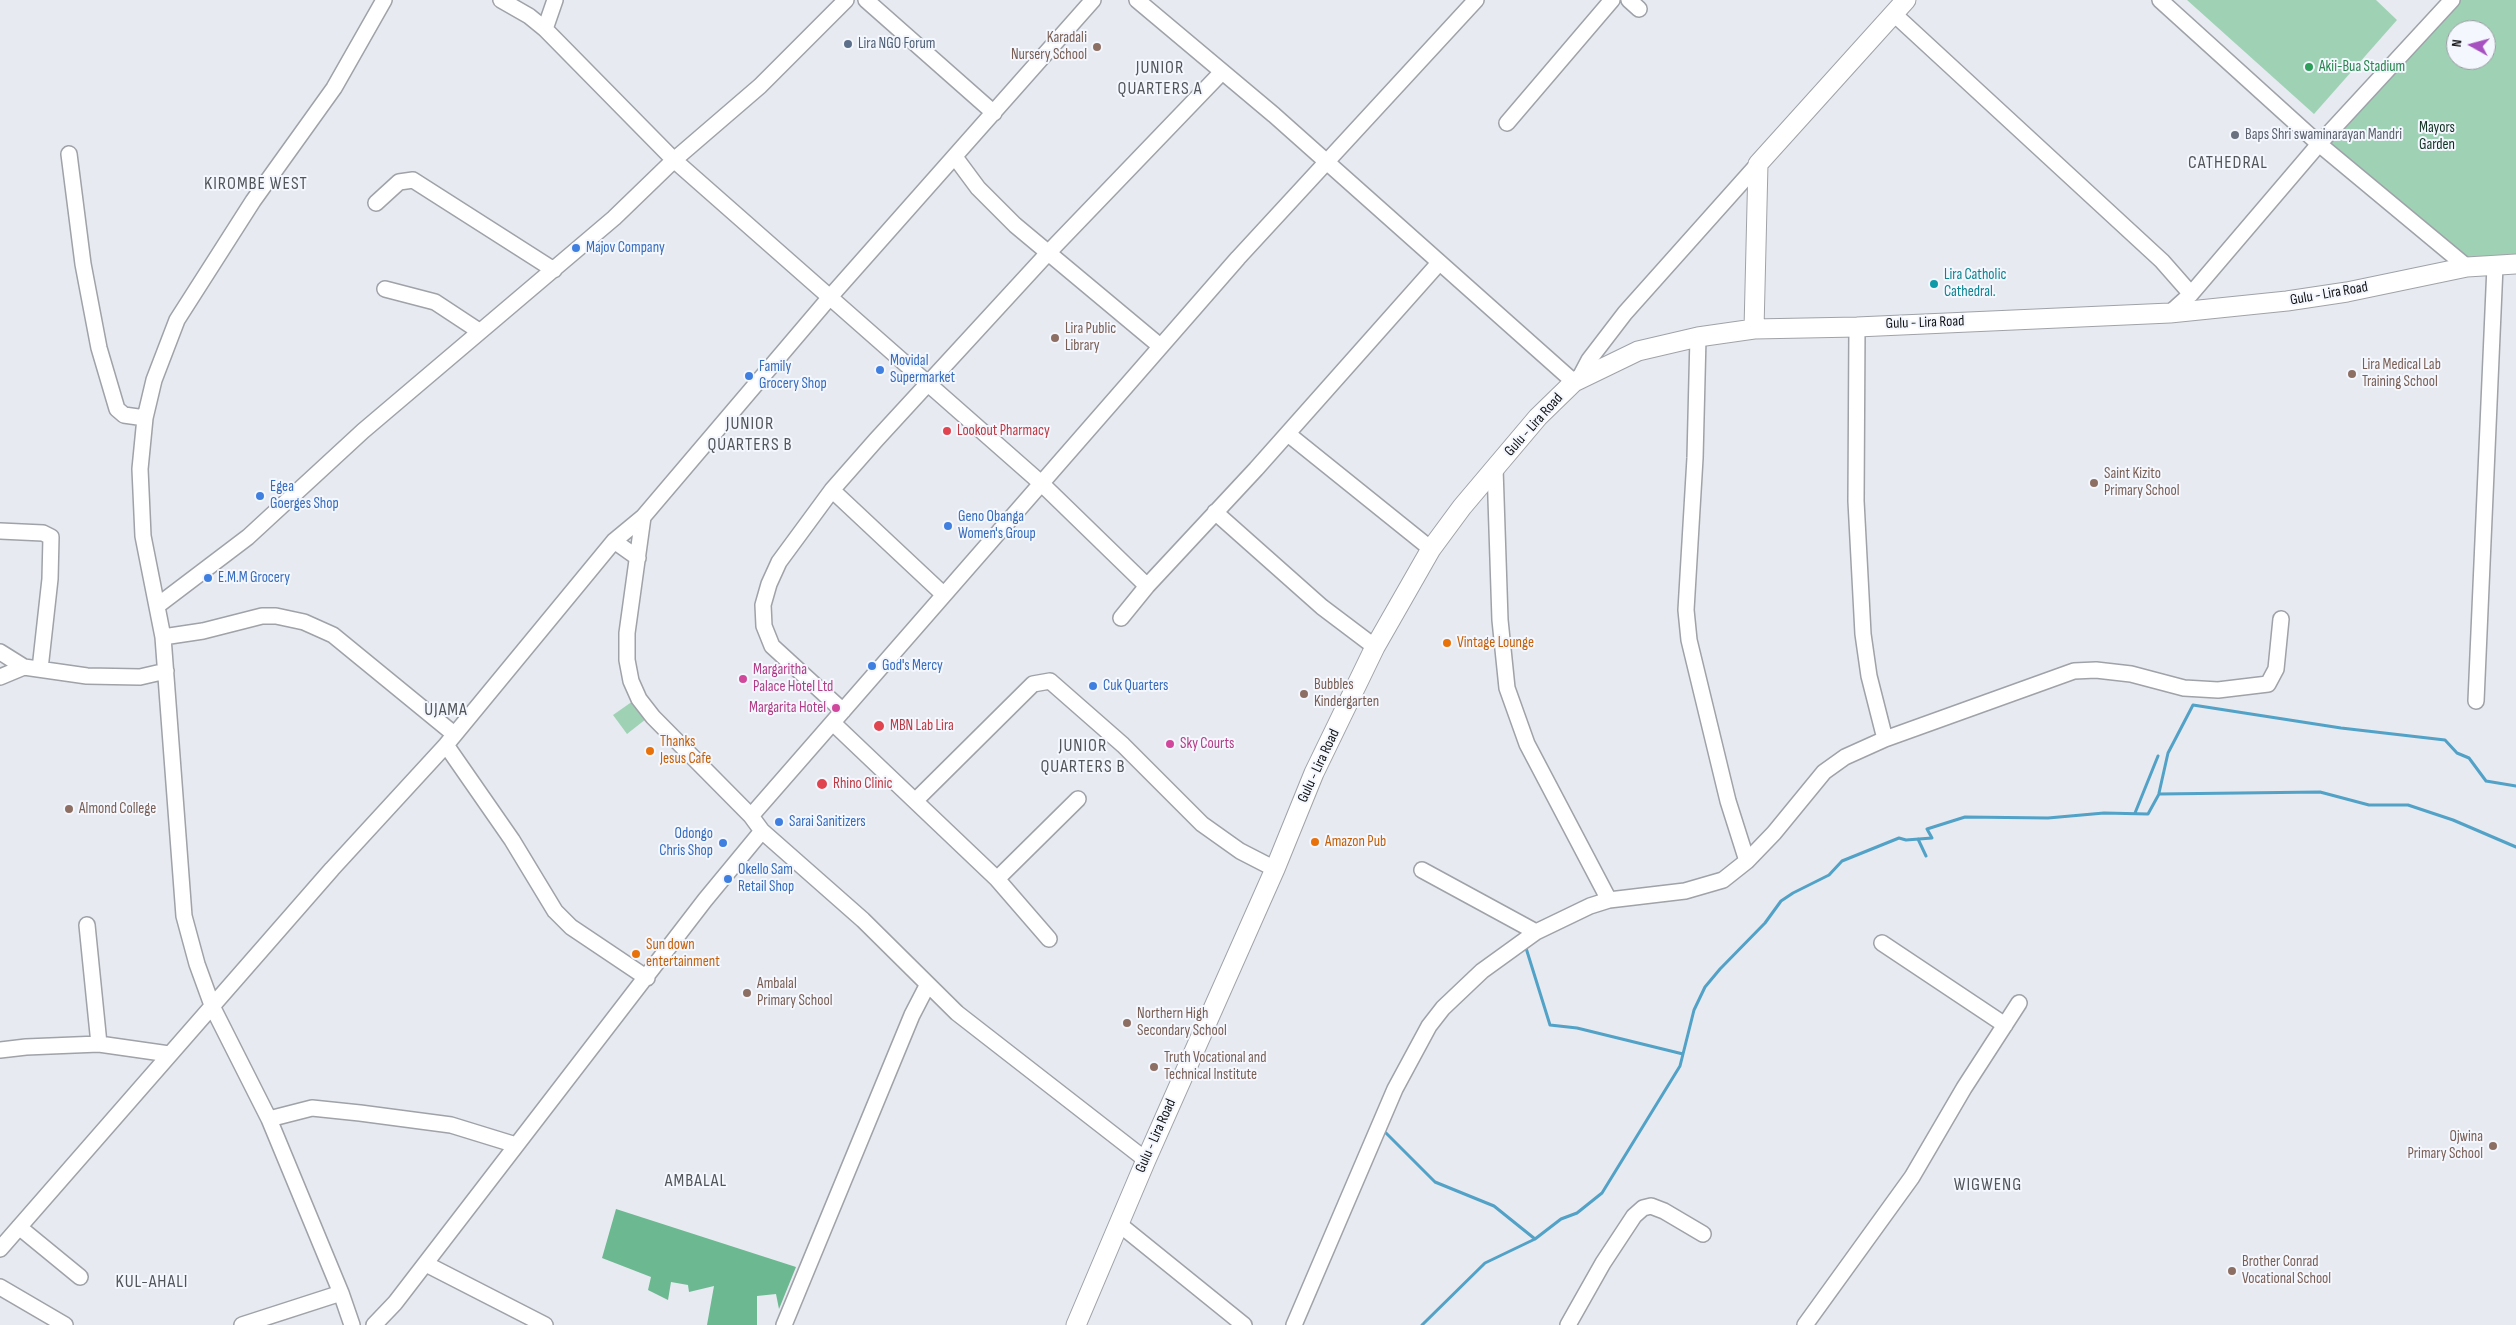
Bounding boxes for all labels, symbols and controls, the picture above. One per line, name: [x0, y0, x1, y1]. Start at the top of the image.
north arrow: [2446, 20, 2496, 70]
place label: Karadali Nursery School: [1011, 29, 1087, 64]
place label: Lira NGO Forum: [858, 35, 935, 53]
marker: Lira NGO Forum: [842, 38, 854, 50]
text: N: [2448, 38, 2465, 48]
marker: Karadali Nursery School: [1091, 41, 1103, 53]
district label: JUNIOR QUARTERS A: [1116, 57, 1204, 100]
place label: Akii-Bua Stadium: [2319, 58, 2405, 76]
marker: Akii-Bua Stadium: [2303, 61, 2315, 73]
park label: Mayors Garden: [2419, 119, 2455, 154]
place label: Baps Shri swaminarayan Mandri: [2245, 126, 2402, 144]
marker: Baps Shri swaminarayan Mandri: [2229, 129, 2241, 141]
district label: CATHEDRAL: [2187, 152, 2269, 174]
district label: KIROMBE WEST: [203, 173, 309, 195]
place label: Majov Company: [586, 239, 665, 257]
marker: Majov Company: [570, 242, 582, 254]
place label: Lira Catholic Cathedral.: [1944, 266, 2006, 301]
marker: Lira Catholic Cathedral.: [1928, 278, 1940, 290]
street label: Gulu - Lira Road: [2289, 278, 2369, 310]
street label: Gulu - Lira Road: [1885, 313, 1965, 333]
place label: Lira Public Library: [1065, 320, 1116, 355]
marker: Lira Public Library: [1049, 332, 1061, 344]
place label: Movidal Supermarket: [890, 352, 955, 387]
place label: Lira Medical Lab Training School: [2362, 356, 2441, 391]
place label: Family Grocery Shop: [759, 358, 827, 393]
marker: Movidal Supermarket: [874, 364, 886, 376]
marker: Lira Medical Lab Training School: [2346, 368, 2358, 380]
marker: Family Grocery Shop: [743, 370, 755, 382]
street label: Gulu - Lira Road: [1501, 390, 1567, 460]
district label: JUNIOR QUARTERS B: [706, 413, 794, 456]
place label: Lookout Pharmacy: [957, 422, 1050, 440]
marker: Lookout Pharmacy: [941, 425, 953, 437]
place label: Saint Kizito Primary School: [2104, 465, 2180, 500]
marker: Saint Kizito Primary School: [2088, 477, 2100, 489]
place label: Egea Goerges Shop: [270, 478, 339, 513]
marker: Egea Goerges Shop: [254, 490, 266, 502]
place label: Geno Obanga Women's Group: [958, 508, 1036, 543]
marker: Geno Obanga Women's Group: [942, 520, 954, 532]
place label: E.M.M Grocery: [218, 569, 290, 587]
marker: E.M.M Grocery: [202, 572, 214, 584]
place label: Vintage Lounge: [1457, 634, 1534, 652]
marker: Vintage Lounge: [1441, 637, 1453, 649]
place label: God's Mercy: [882, 657, 943, 675]
marker: God's Mercy: [866, 660, 878, 672]
place label: Margaritha Palace Hotel Ltd: [753, 661, 833, 696]
marker: Margaritha Palace Hotel Ltd: [737, 673, 749, 685]
place label: Bubbles Kindergarten: [1314, 676, 1379, 711]
place label: Cuk Quarters: [1103, 677, 1168, 695]
marker: Cuk Quarters: [1087, 680, 1099, 692]
marker: Bubbles Kindergarten: [1298, 688, 1310, 700]
district label: UJAMA: [424, 699, 468, 721]
place label: Margarita Hotel: [749, 699, 826, 717]
marker: Margarita Hotel: [830, 702, 842, 714]
place label: MBN Lab Lira: [890, 717, 954, 735]
marker: MBN Lab Lira: [872, 719, 886, 733]
street label: Gulu - Lira Road: [1294, 727, 1344, 805]
place label: Thanks Jesus Cafe: [660, 733, 711, 768]
district label: JUNIOR QUARTERS B: [1039, 735, 1127, 778]
place label: Sky Courts: [1180, 735, 1234, 753]
marker: Sky Courts: [1164, 738, 1176, 750]
marker: Thanks Jesus Cafe: [644, 745, 656, 757]
place label: Rhino Clinic: [833, 775, 893, 793]
marker: Rhino Clinic: [815, 777, 829, 791]
place label: Almond College: [79, 800, 156, 818]
marker: Almond College: [63, 803, 75, 815]
place label: Sarai Sanitizers: [789, 813, 866, 831]
marker: Sarai Sanitizers: [773, 816, 785, 828]
place label: Odongo Chris Shop: [659, 825, 713, 860]
place label: Amazon Pub: [1325, 833, 1386, 851]
marker: Amazon Pub: [1309, 836, 1321, 848]
marker: Odongo Chris Shop: [717, 837, 729, 849]
place label: Okello Sam Retail Shop: [738, 861, 794, 896]
marker: Okello Sam Retail Shop: [722, 873, 734, 885]
place label: Sun down entertainment: [646, 936, 720, 971]
marker: Sun down entertainment: [630, 948, 642, 960]
place label: Ambalal Primary School: [757, 975, 833, 1010]
marker: Ambalal Primary School: [741, 987, 753, 999]
place label: Northern High Secondary School: [1137, 1005, 1227, 1040]
marker: Northern High Secondary School: [1121, 1017, 1133, 1029]
place label: Truth Vocational and Technical Institute: [1164, 1049, 1266, 1084]
marker: Truth Vocational and Technical Institute: [1148, 1061, 1160, 1073]
street label: Gulu - Lira Road: [1132, 1096, 1180, 1176]
place label: Ojwina Primary School: [2407, 1128, 2483, 1163]
marker: Ojwina Primary School: [2487, 1140, 2499, 1152]
district label: AMBALAL: [664, 1170, 728, 1192]
district label: WIGWENG: [1953, 1174, 2023, 1196]
place label: Brother Conrad Vocational School: [2242, 1253, 2331, 1288]
marker: Brother Conrad Vocational School: [2226, 1265, 2238, 1277]
district label: KUL-AHALI: [114, 1271, 190, 1293]

